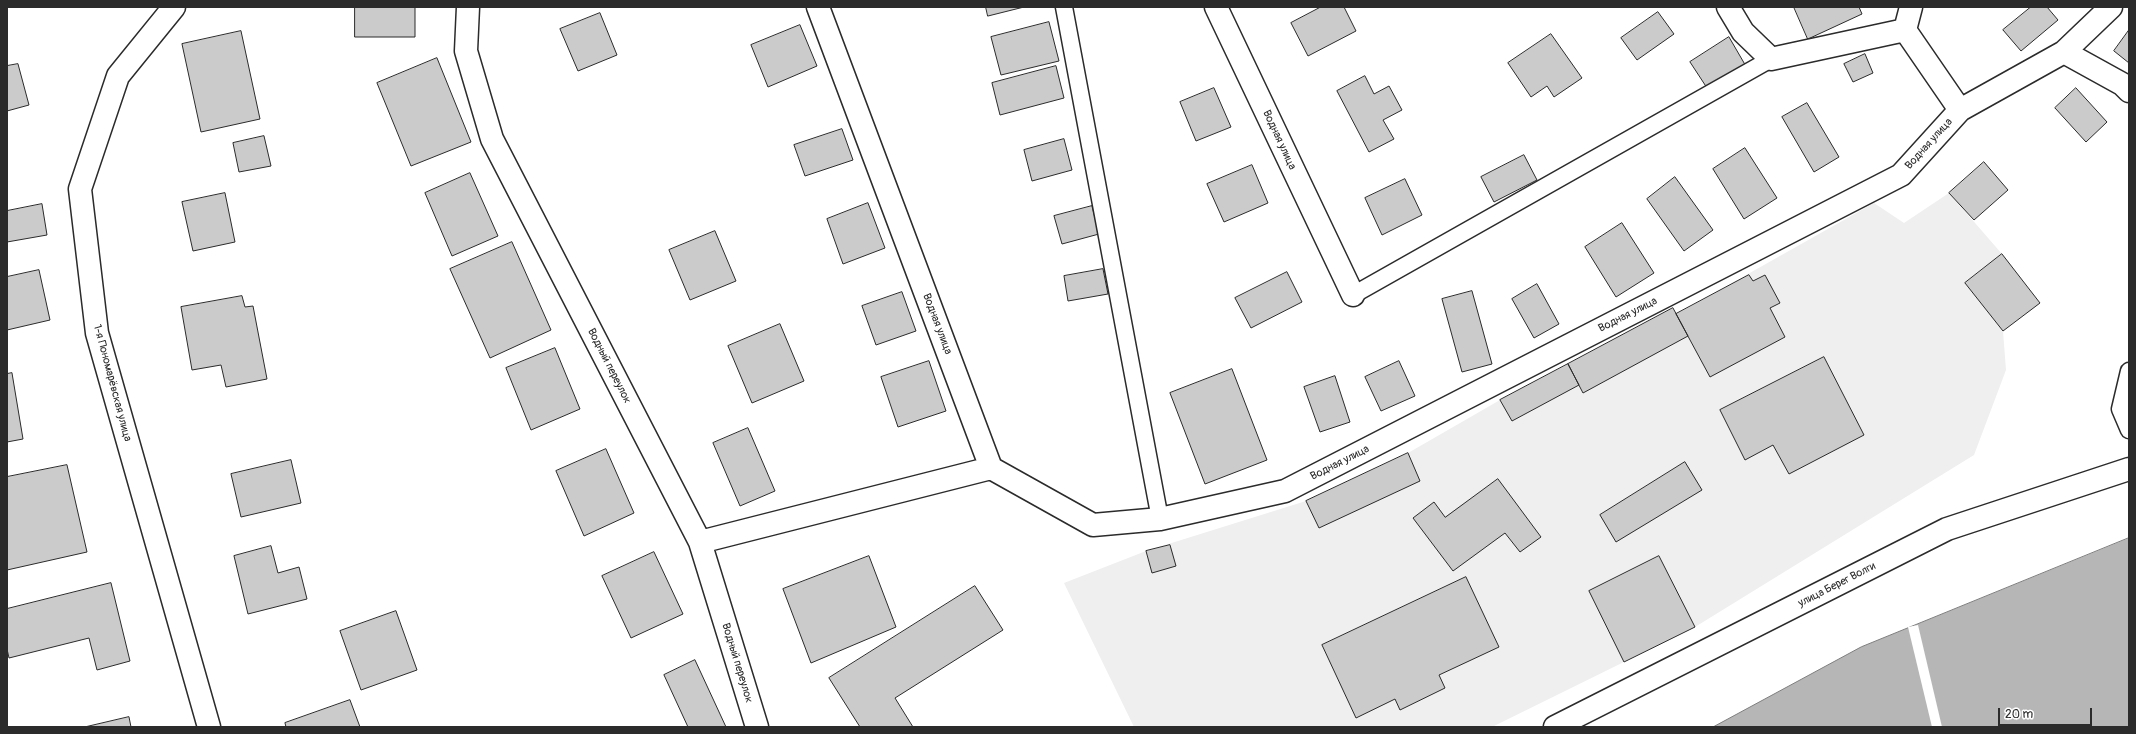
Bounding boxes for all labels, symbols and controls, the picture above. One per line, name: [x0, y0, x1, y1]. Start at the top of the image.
street label: Водная улица: [1259, 108, 1299, 172]
street label: Водная улица: [1903, 116, 1955, 172]
street label: Водная улица: [919, 292, 955, 356]
street label: Водная улица: [1596, 295, 1660, 335]
street label: 1-я Пономарёвская улица: [90, 323, 134, 443]
street label: Водный переулок: [584, 326, 634, 406]
street label: Водная улица: [1308, 443, 1372, 483]
street label: улица Берег Волги: [1796, 560, 1878, 610]
street label: Водный переулок: [719, 622, 755, 704]
scale bar: [2000, 700, 2094, 726]
text: 20 m: [2005, 707, 2033, 722]

